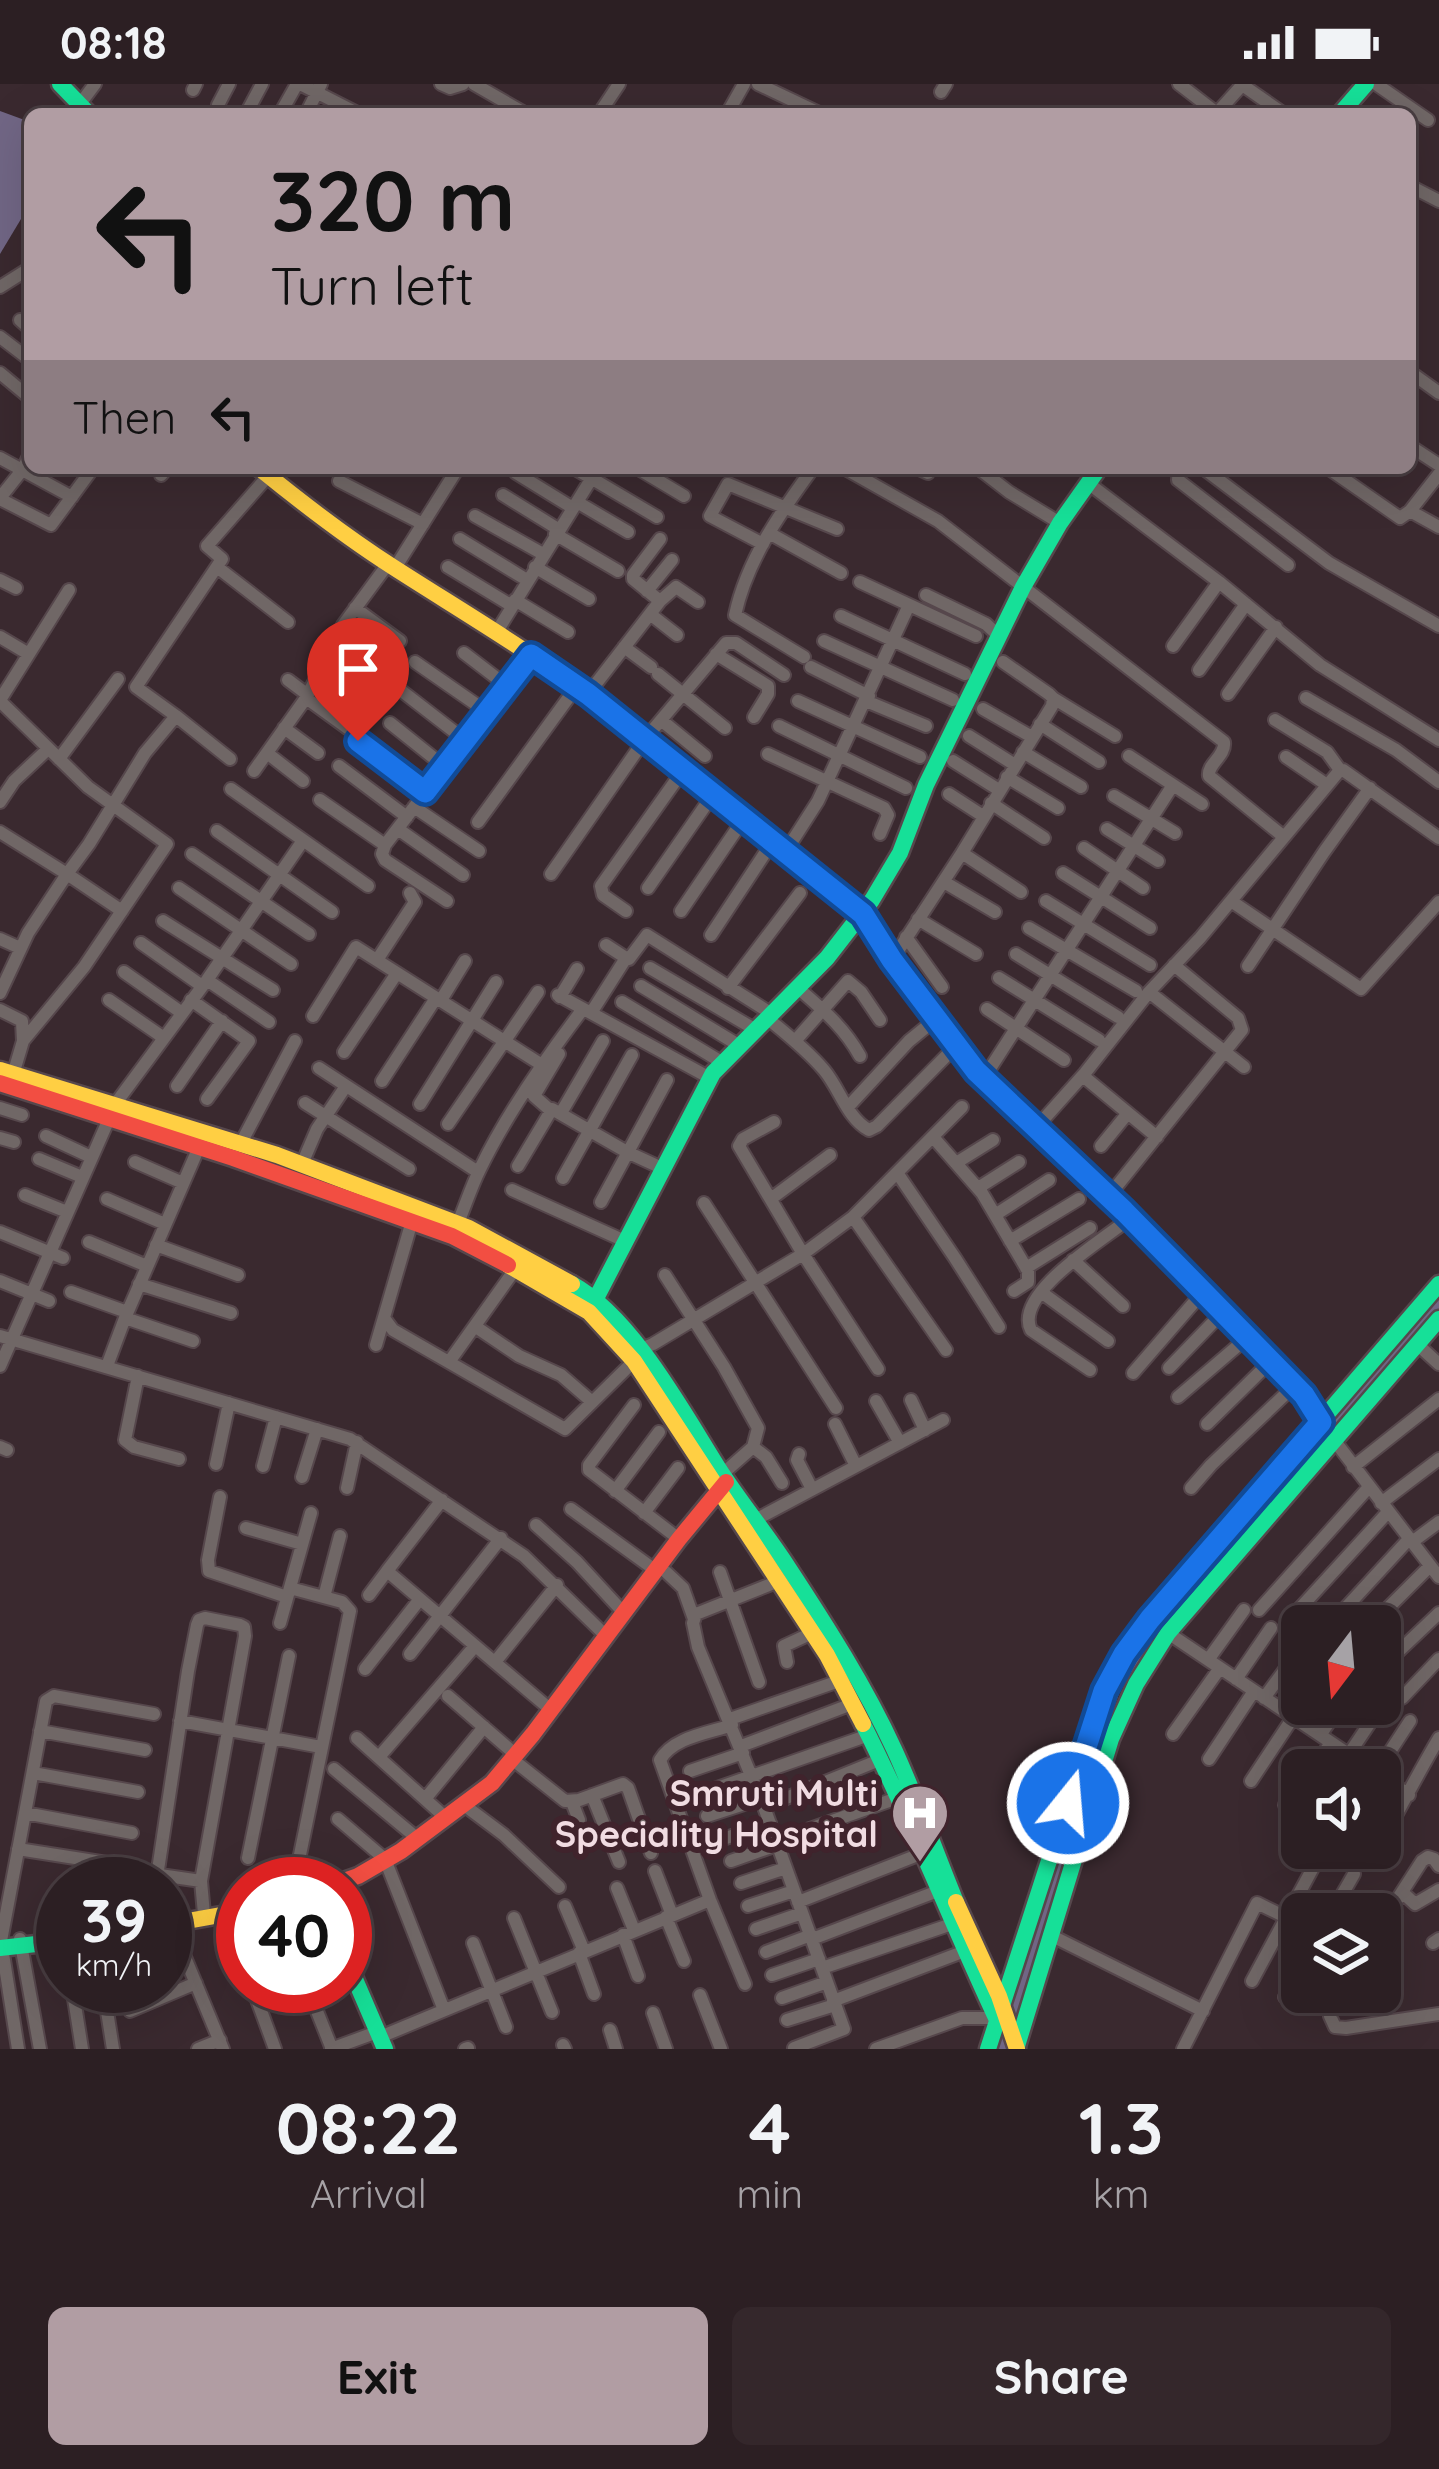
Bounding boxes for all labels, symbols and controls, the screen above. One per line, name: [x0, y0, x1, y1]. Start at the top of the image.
text: 08:18: [60, 14, 167, 70]
text: 320 m: [270, 147, 515, 252]
icon: left: [72, 156, 228, 312]
text: Turn left: [270, 251, 474, 319]
icon: left: [200, 384, 266, 450]
text: Then: [72, 389, 176, 445]
pin: [307, 618, 409, 741]
icon: arrive: [325, 636, 391, 702]
north arrow: [1281, 1605, 1401, 1725]
map controls: [1281, 1605, 1401, 2013]
position arrow: [1005, 1740, 1131, 1866]
button: sound: [1281, 1749, 1401, 1869]
place label: Smruti Multi Speciality Hospital: [555, 1770, 878, 1856]
hospital icon: Smruti Multi Speciality Hospital: [889, 1782, 951, 1864]
speed limit sign: 40: [216, 1857, 372, 2013]
text: 39: [81, 1882, 147, 1957]
button: layers: [1281, 1893, 1401, 2013]
text: km/h: [76, 1946, 152, 1984]
text: 08:22: [276, 2082, 461, 2172]
text: 4: [749, 2082, 791, 2172]
text: 1.3: [1079, 2082, 1163, 2172]
text: Arrival: [310, 2169, 427, 2218]
text: min: [737, 2169, 803, 2218]
text: km: [1093, 2169, 1149, 2218]
button: Exit: [48, 2307, 708, 2445]
button: Share: [732, 2307, 1391, 2445]

